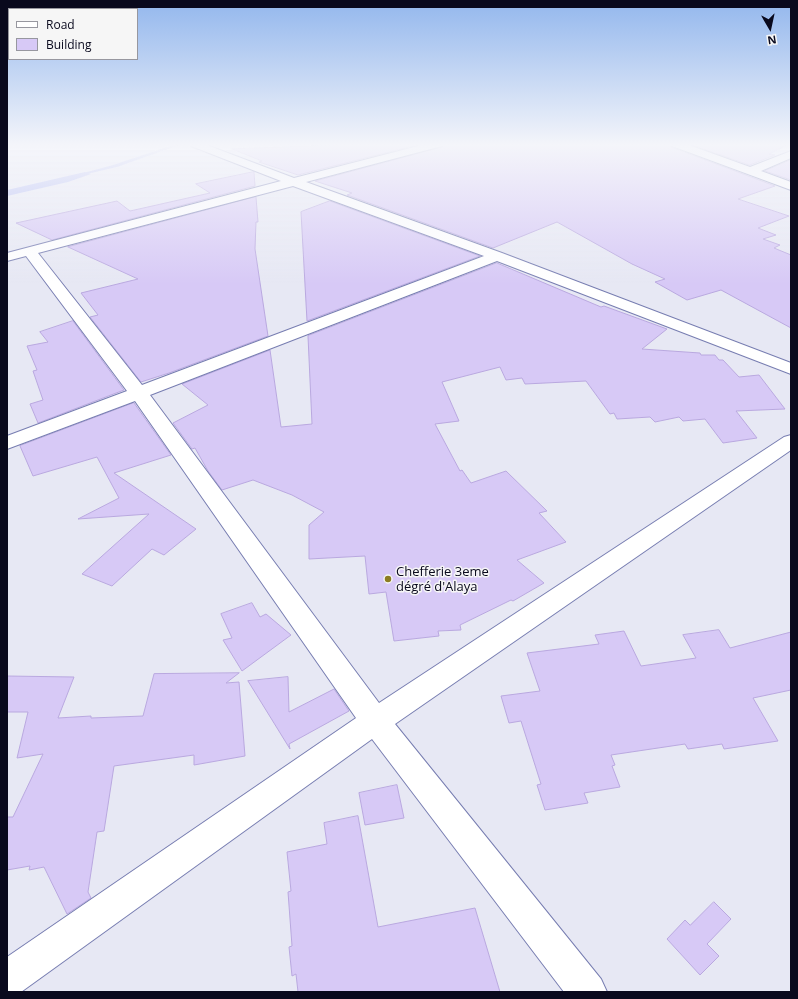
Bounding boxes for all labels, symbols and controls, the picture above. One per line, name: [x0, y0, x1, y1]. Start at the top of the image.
legend: [8, 8, 138, 60]
north arrow: [750, 8, 790, 48]
text: Road: [46, 16, 75, 33]
text: N: [766, 32, 778, 48]
text: Building: [46, 36, 91, 53]
place label: Chefferie 3eme dégré d'Alaya: [396, 564, 489, 595]
marker: Chefferie 3eme dégré d'Alaya: [383, 574, 393, 584]

